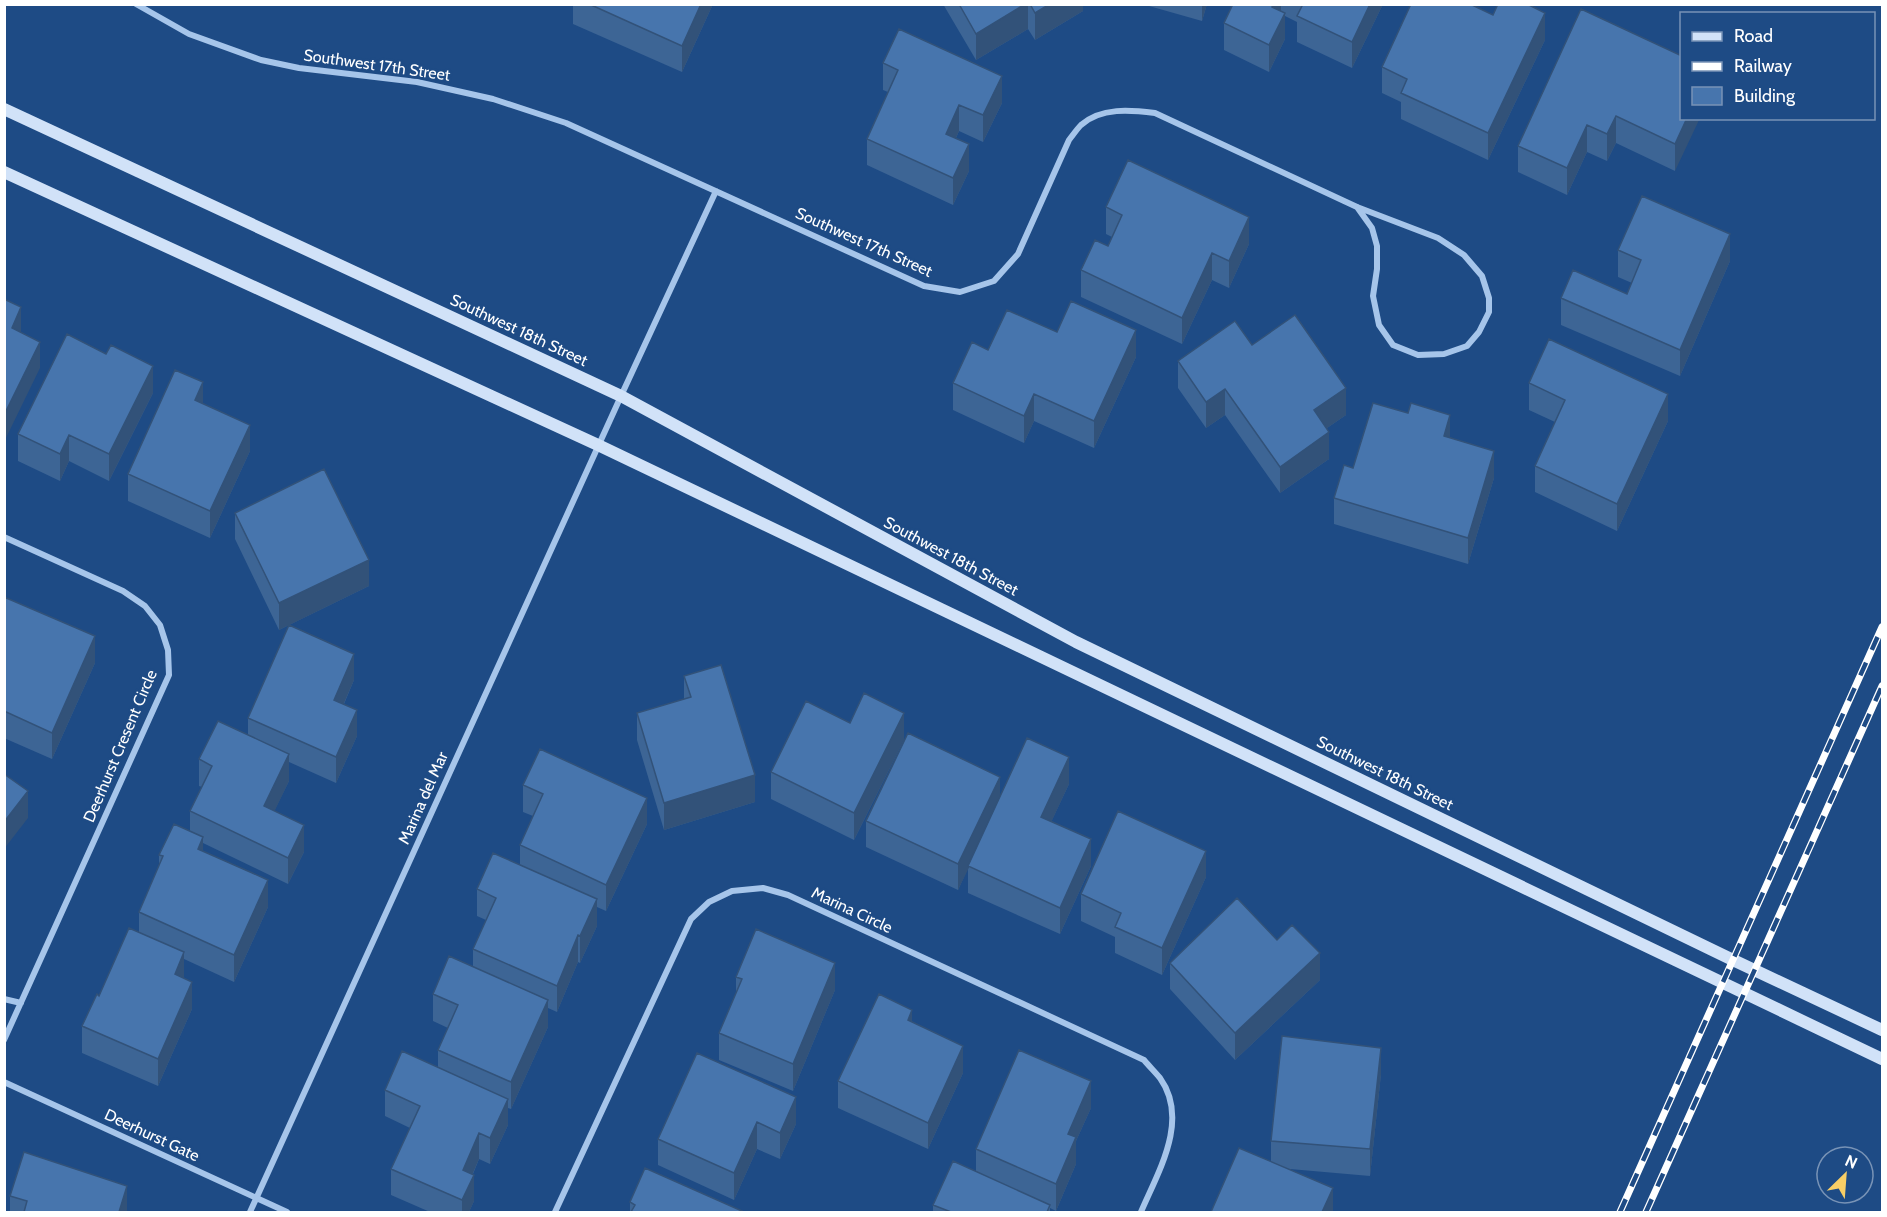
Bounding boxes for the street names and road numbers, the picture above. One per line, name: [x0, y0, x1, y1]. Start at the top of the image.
street label: Southwest 17th Street: [302, 45, 452, 85]
street label: Southwest 17th Street: [793, 203, 936, 281]
street label: Southwest 18th Street: [447, 290, 591, 370]
street label: Southwest 18th Street: [881, 513, 1022, 600]
street label: Deerhurst Cresent Circle: [79, 667, 161, 825]
street label: Southwest 18th Street: [1314, 732, 1457, 815]
street label: Marina del Mar: [394, 748, 452, 847]
street label: Marina Circle: [809, 883, 895, 937]
street label: Deerhurst Gate: [102, 1105, 202, 1165]

